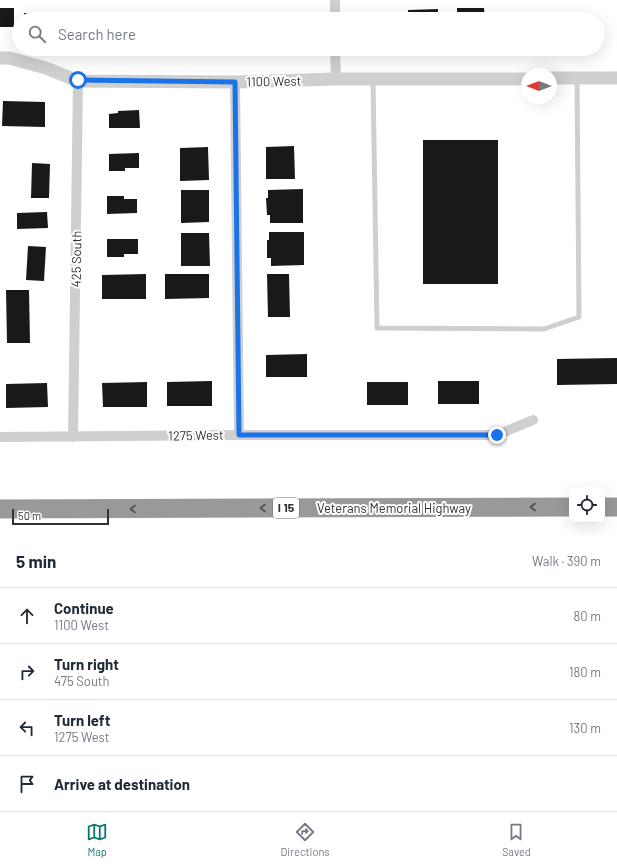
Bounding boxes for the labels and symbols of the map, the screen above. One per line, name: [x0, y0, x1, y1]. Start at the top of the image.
north arrow: [521, 68, 557, 104]
route start: [69, 71, 87, 89]
street label: 1100 West: [246, 73, 302, 89]
street label: 425 South: [68, 230, 84, 288]
route end: [488, 426, 506, 444]
street label: 1275 West: [168, 427, 224, 443]
road number: I 15: [273, 498, 299, 518]
street label: Veterans Memorial Highway: [317, 500, 471, 516]
one-way arrow: [530, 503, 536, 511]
one-way arrow: [260, 504, 266, 512]
one-way arrow: [130, 505, 136, 513]
scale bar: [12, 507, 109, 526]

